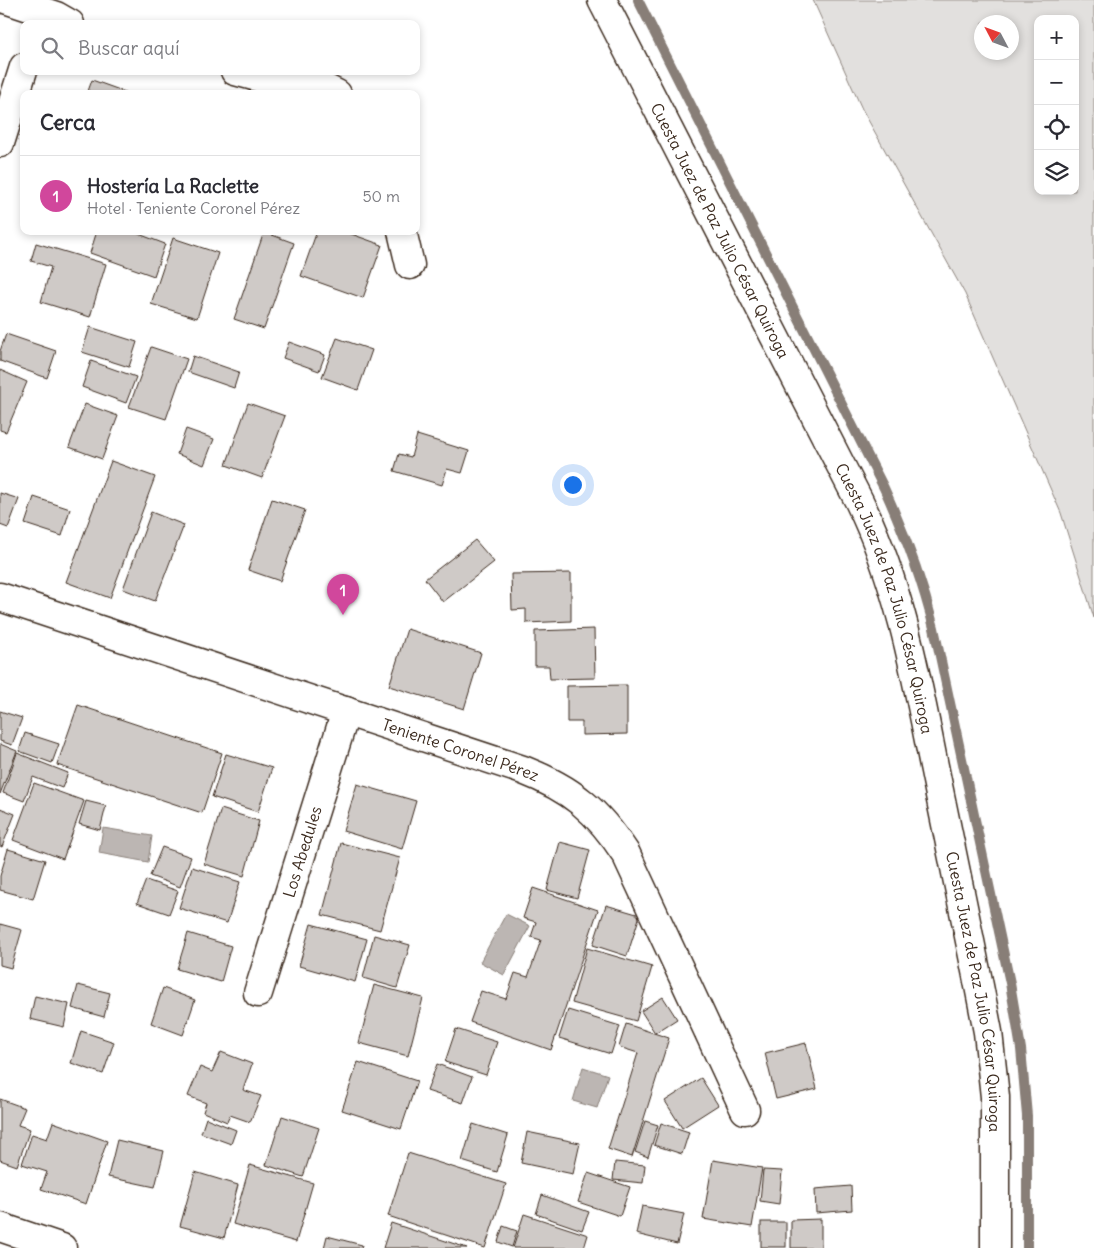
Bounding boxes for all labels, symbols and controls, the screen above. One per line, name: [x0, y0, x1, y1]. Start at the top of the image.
north arrow: [974, 15, 1019, 60]
map controls: [1034, 15, 1079, 195]
button: +: [1034, 15, 1079, 60]
search box: [20, 20, 420, 75]
icon: search: [38, 34, 66, 62]
text: Buscar aquí: [78, 36, 179, 60]
button: −: [1034, 60, 1079, 105]
street label: Cuesta Juez de Paz Julio César Quiroga: [646, 99, 794, 362]
button: locate: [1034, 105, 1079, 150]
text: Cerca: [40, 109, 95, 136]
button: layers: [1034, 150, 1079, 195]
text: Hostería La Raclette: [87, 174, 259, 198]
text: 1: [53, 186, 59, 206]
text: 50 m: [362, 186, 400, 206]
text: Hotel · Teniente Coronel Pérez: [87, 198, 300, 218]
street label: Cuesta Juez de Paz Julio César Quiroga: [831, 460, 937, 735]
your location: [560, 472, 586, 498]
pin: 1: [327, 574, 359, 615]
street label: Teniente Coronel Pérez: [379, 714, 542, 786]
street label: Los Abedules: [278, 804, 326, 900]
street label: Cuesta Juez de Paz Julio César Quiroga: [942, 850, 1005, 1132]

